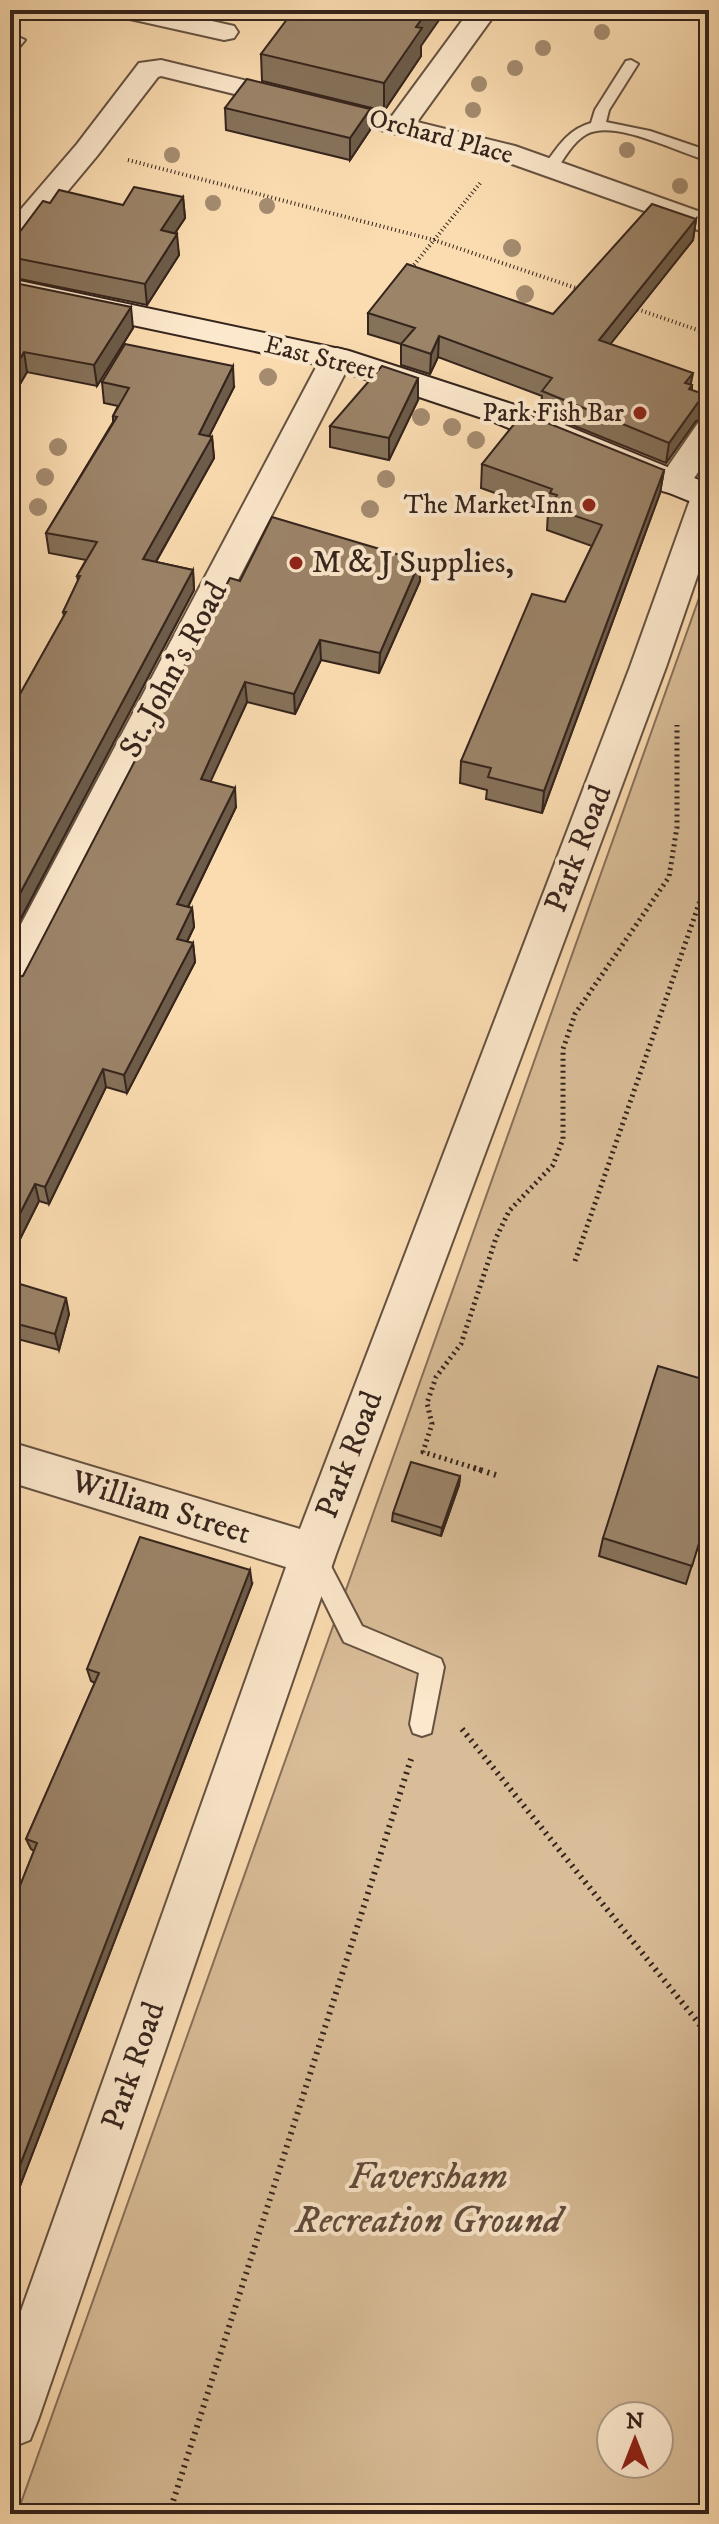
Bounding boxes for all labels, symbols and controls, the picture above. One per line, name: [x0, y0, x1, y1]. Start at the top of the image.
street label: Orchard Place: [365, 102, 517, 172]
street label: East Street: [261, 328, 379, 388]
place label: Park Fish Bar: [482, 397, 624, 430]
marker: Park Fish Bar: [631, 404, 649, 422]
place label: The Market Inn: [404, 489, 573, 522]
marker: The Market Inn: [580, 496, 598, 514]
place label: M & J Supplies,: [312, 543, 514, 583]
marker: M & J Supplies,: [287, 554, 305, 572]
street label: St. John's Road: [111, 575, 237, 765]
street label: Park Road: [537, 780, 621, 918]
street label: Park Road: [308, 1386, 392, 1524]
street label: William Street: [66, 1462, 255, 1554]
street label: Park Road: [93, 1997, 175, 2135]
park label: Faversham Recreation Ground: [294, 2153, 566, 2245]
north arrow: [595, 2400, 675, 2480]
text: N: [626, 2408, 644, 2435]

